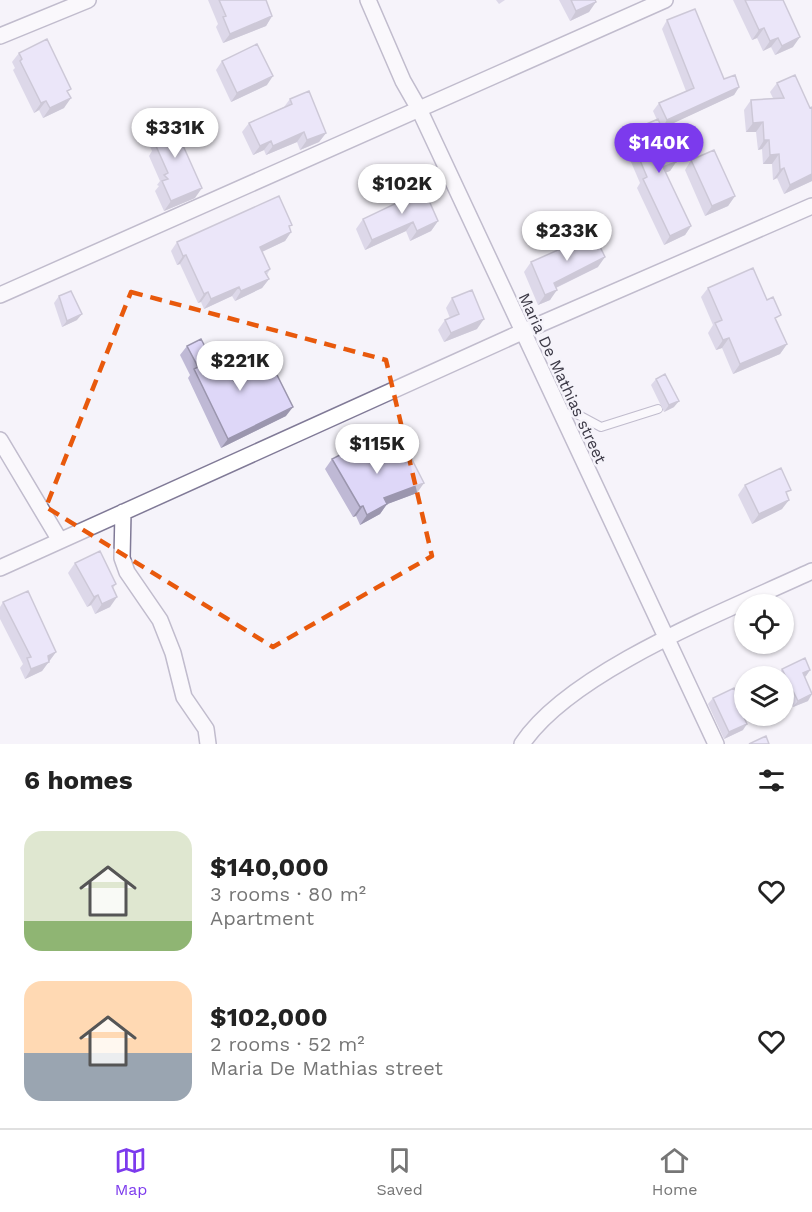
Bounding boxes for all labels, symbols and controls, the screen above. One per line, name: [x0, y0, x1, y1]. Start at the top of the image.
pin: $331K: [133, 108, 217, 159]
text: $331K: [145, 115, 205, 139]
pin: $140K: [617, 123, 701, 174]
text: $140K: [628, 130, 690, 154]
pin: $102K: [360, 164, 444, 215]
text: $102K: [372, 171, 432, 195]
pin: $233K: [525, 211, 609, 262]
text: $233K: [536, 218, 598, 242]
street label: Maria De Mathias street: [515, 290, 611, 467]
pin: $221K: [198, 341, 282, 392]
text: $221K: [210, 348, 270, 372]
pin: $115K: [335, 424, 419, 475]
text: $115K: [349, 431, 405, 455]
map controls: [734, 594, 794, 726]
button: locate: [734, 594, 794, 654]
button: layers: [734, 666, 794, 726]
icon: filters: [755, 764, 788, 797]
text: 6 homes: [24, 765, 133, 795]
text: $140,000: [210, 852, 329, 882]
icon: home: [72, 855, 144, 927]
icon: heart: [755, 875, 788, 908]
text: 3 rooms · 80 m²: [210, 882, 366, 906]
text: Apartment: [210, 906, 314, 930]
text: $102,000: [210, 1002, 328, 1032]
icon: home: [72, 1005, 144, 1077]
icon: heart: [755, 1025, 788, 1058]
text: 2 rooms · 52 m²: [210, 1032, 365, 1056]
text: Maria De Mathias street: [210, 1056, 443, 1080]
tab: Map: [114, 1144, 147, 1199]
tab: Saved: [376, 1144, 423, 1199]
tab: Home: [652, 1144, 698, 1199]

